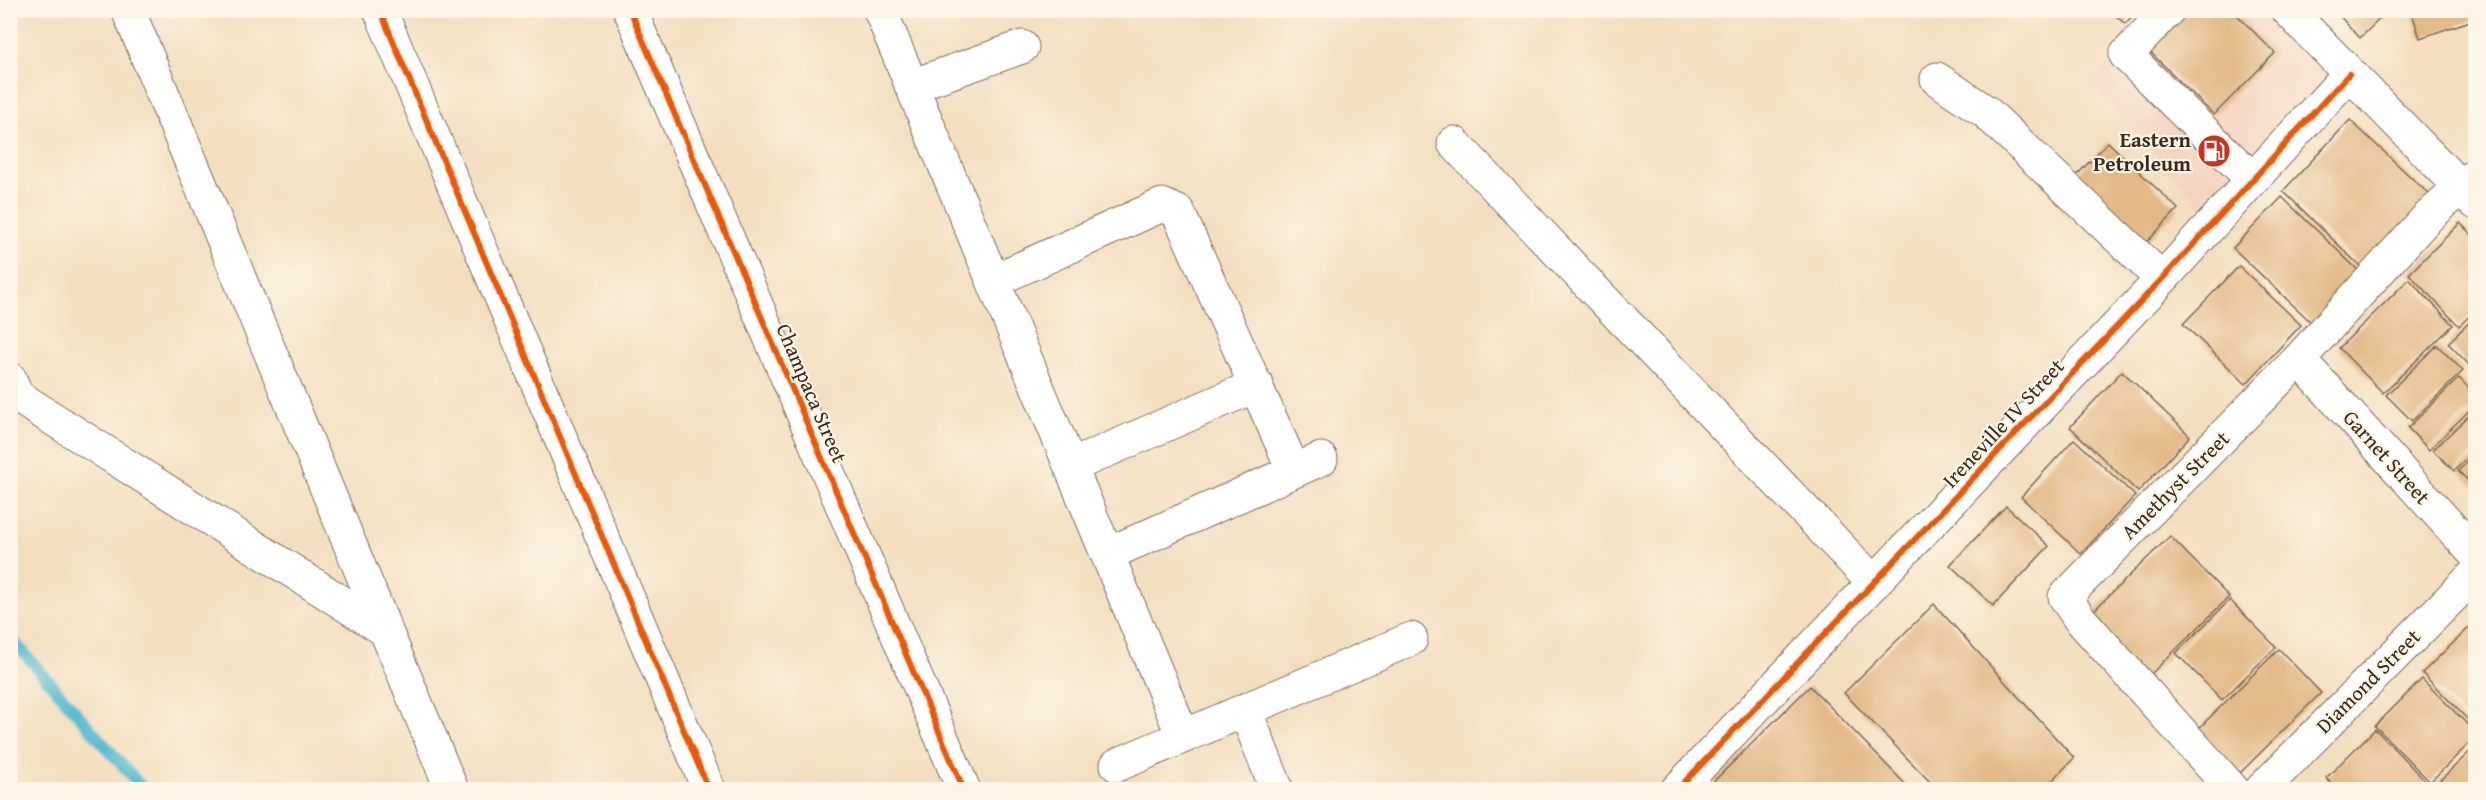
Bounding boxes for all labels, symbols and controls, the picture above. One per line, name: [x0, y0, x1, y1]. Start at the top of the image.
place label: Eastern Petroleum: [2093, 124, 2192, 179]
fuel station icon: Eastern Petroleum: [2196, 133, 2232, 169]
street label: Champaca Street: [769, 319, 856, 468]
street label: Ireneville IV Street: [1935, 351, 2072, 495]
street label: Garnet Street: [2336, 403, 2438, 512]
street label: Amethyst Street: [2114, 423, 2237, 546]
street label: Diamond Street: [2309, 621, 2428, 740]

